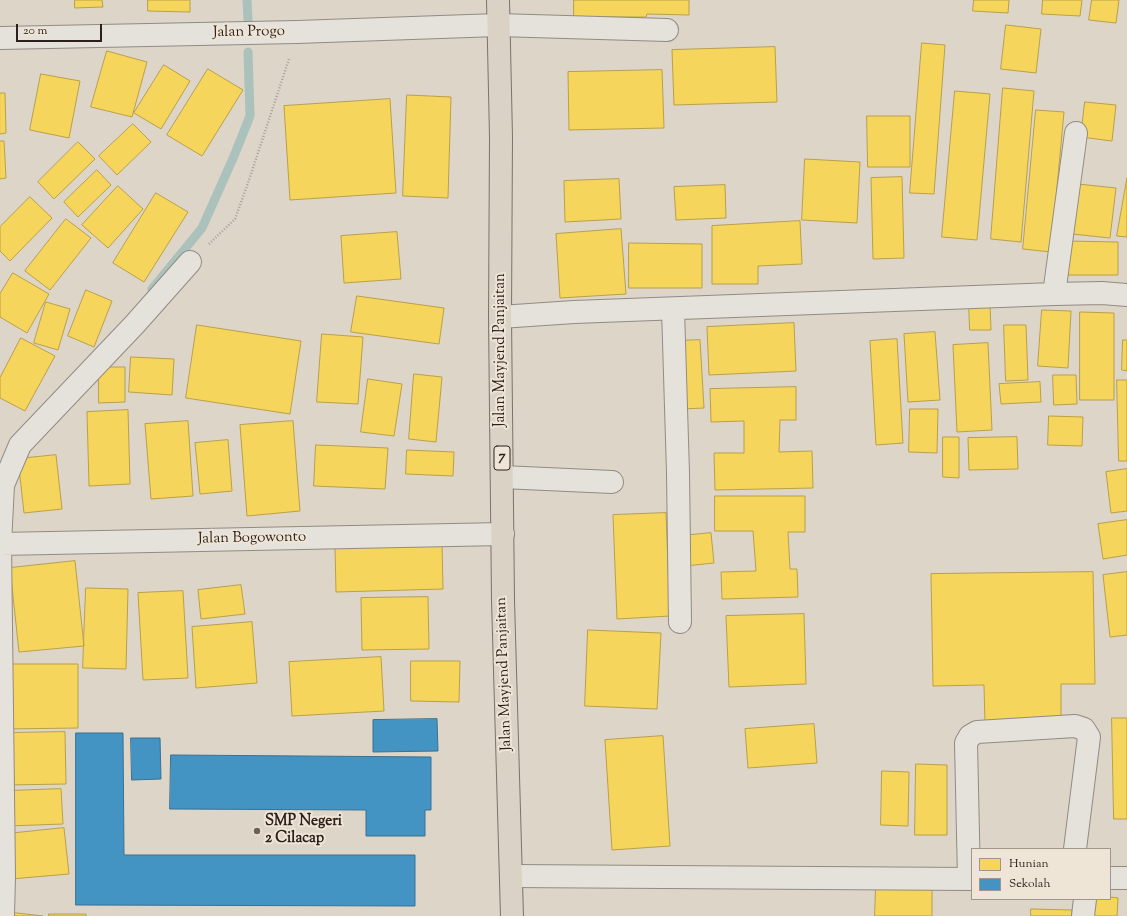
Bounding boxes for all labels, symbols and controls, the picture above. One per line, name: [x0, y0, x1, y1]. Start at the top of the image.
scale bar: [18, 16, 104, 42]
text: 20 m: [23, 22, 47, 40]
street label: Jalan Progo: [213, 23, 285, 43]
street label: Jalan Mayjend Panjaitan: [492, 273, 510, 427]
road number: 7: [494, 446, 510, 470]
street label: Jalan Bogowonto: [198, 529, 306, 549]
street label: Jalan Mayjend Panjaitan: [493, 597, 517, 751]
place label: SMP Negeri 2 Cilacap: [265, 813, 342, 848]
marker: SMP Negeri 2 Cilacap: [252, 826, 262, 836]
legend: [971, 848, 1111, 900]
text: Hunian: [1009, 855, 1049, 873]
text: Sekolah: [1009, 875, 1050, 893]

